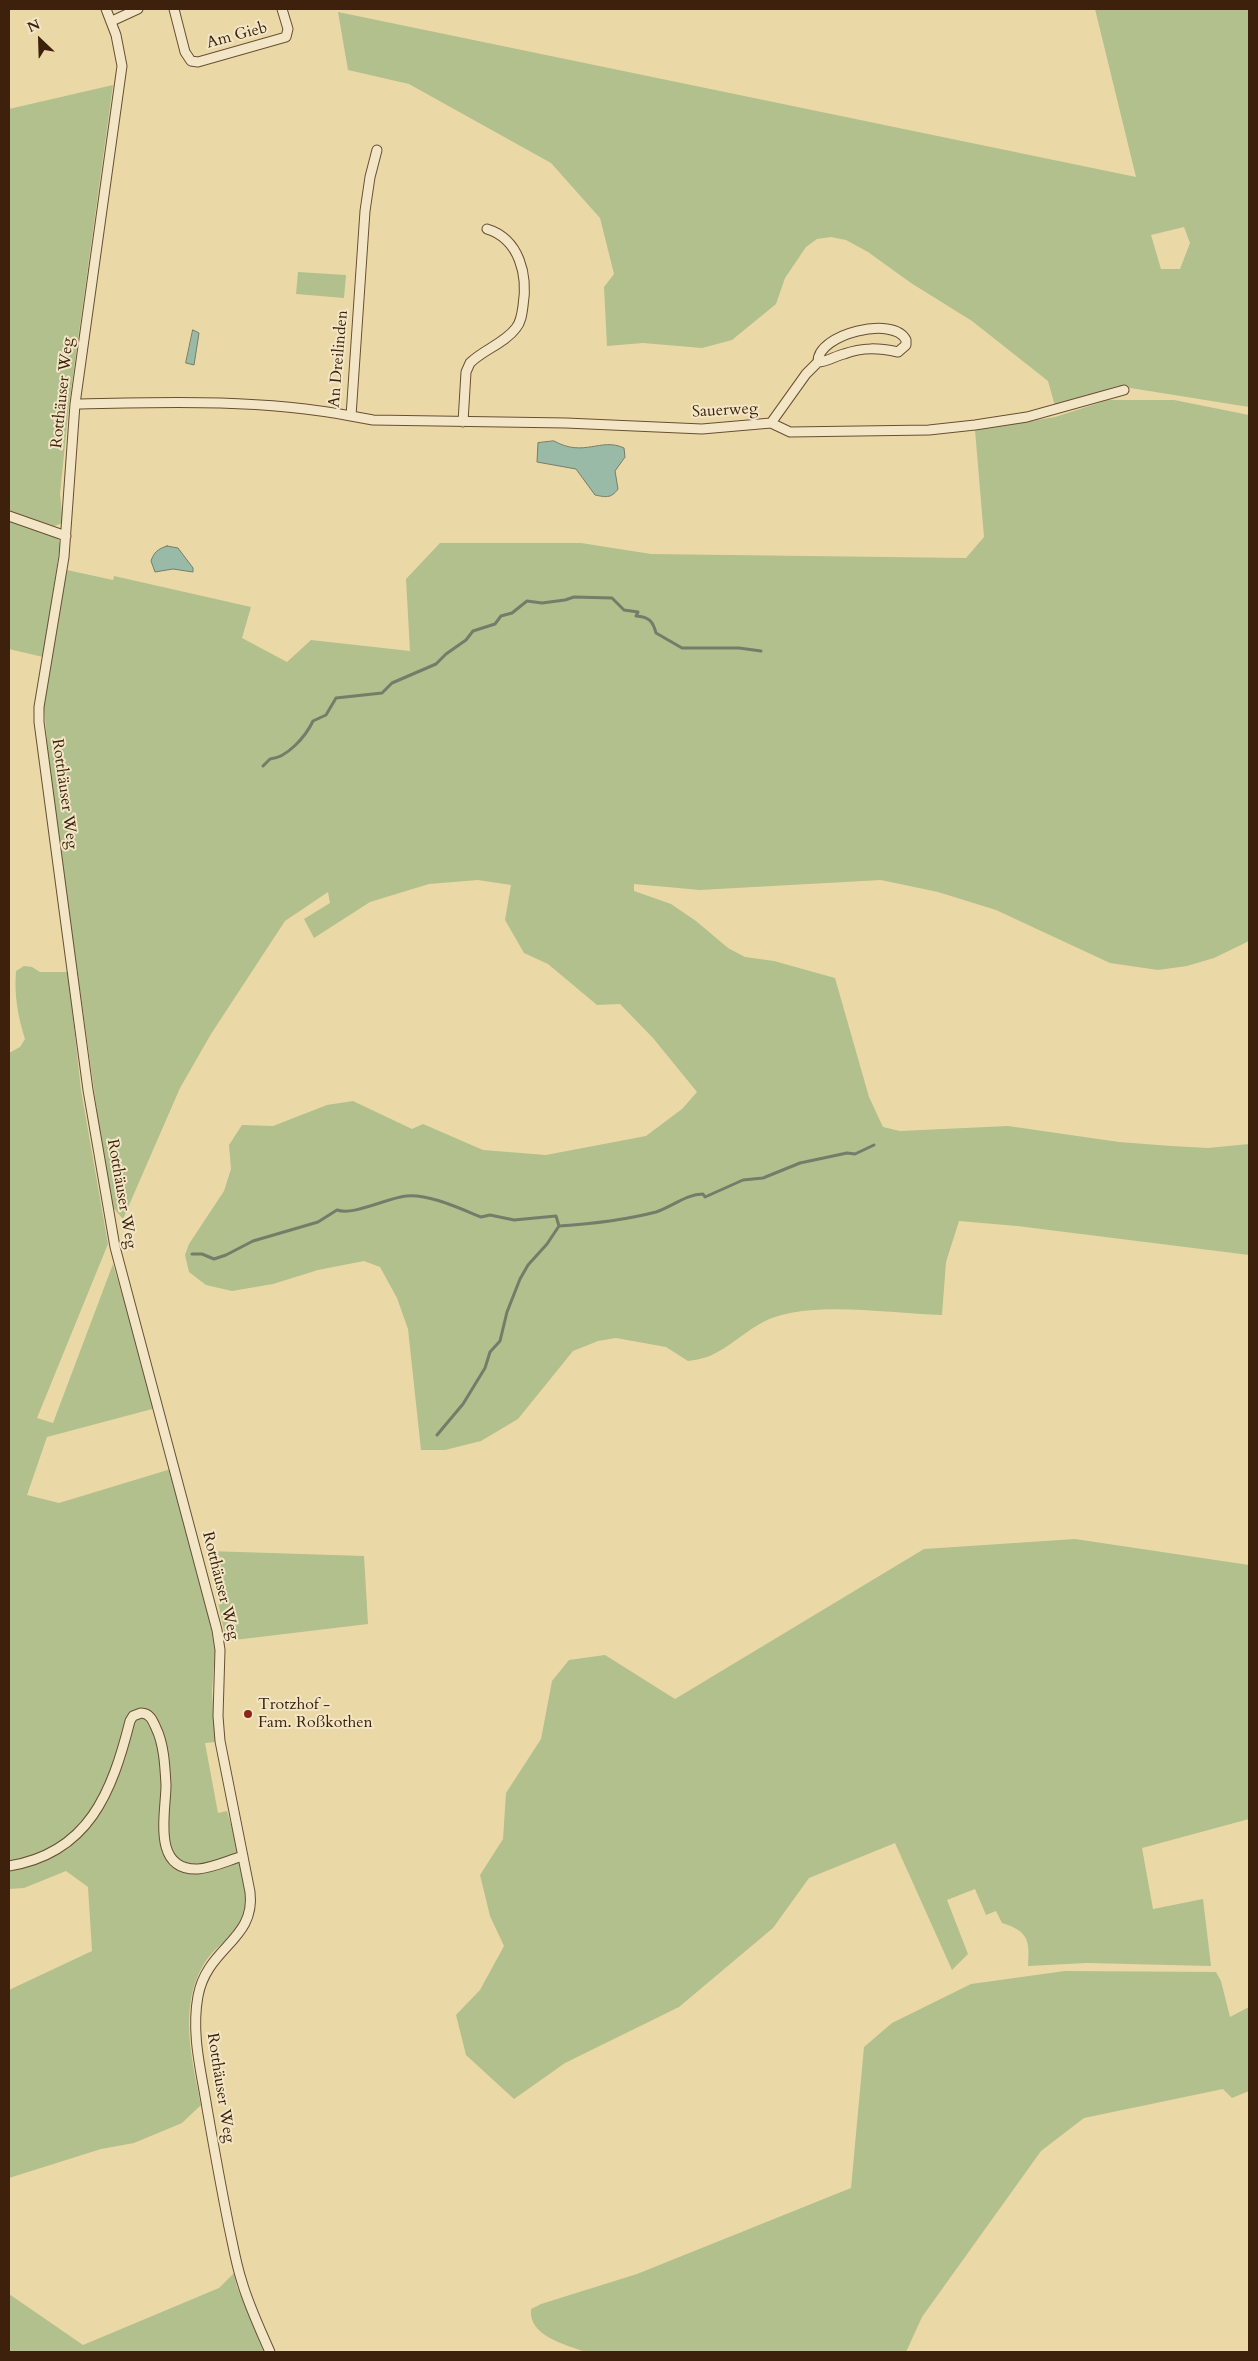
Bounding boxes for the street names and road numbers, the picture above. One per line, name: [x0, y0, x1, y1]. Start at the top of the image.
street label: Am Gieb: [204, 19, 270, 53]
street label: An Dreilinden: [325, 309, 353, 409]
street label: Rotthäuser Weg: [48, 337, 78, 449]
street label: Sauerweg: [692, 400, 758, 422]
street label: Rotthäuser Weg: [47, 738, 81, 850]
street label: Rotthäuser Weg: [102, 1138, 140, 1250]
street label: Rotthäuser Weg: [197, 1530, 243, 1642]
street label: Rotthäuser Weg: [202, 2032, 238, 2144]

